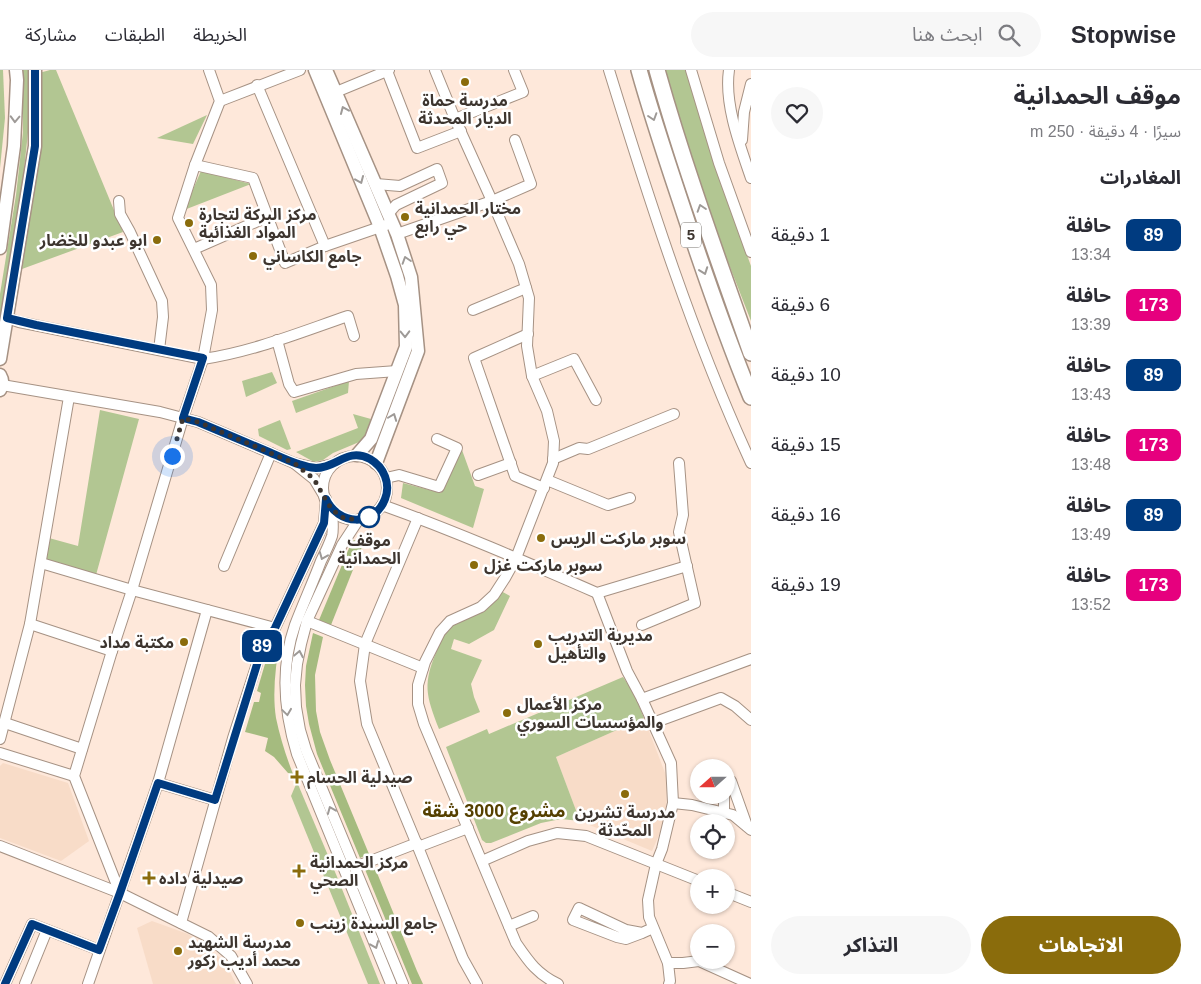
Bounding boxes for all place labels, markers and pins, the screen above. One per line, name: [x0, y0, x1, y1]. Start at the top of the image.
marker: مدرسة حماة الديار المحدثة: [459, 76, 471, 88]
place label: مدرسة حماة الديار المحدثة: [418, 92, 512, 128]
place label: مختار الحمدانية حي رابع: [415, 200, 521, 240]
place label: مركز البركة لتجارة المواد الغذائية: [199, 206, 317, 242]
marker: مختار الحمدانية حي رابع: [399, 211, 411, 223]
marker: مركز البركة لتجارة المواد الغذائية: [183, 217, 195, 229]
place label: ابو عبدو للخضار: [39, 232, 147, 250]
marker: ابو عبدو للخضار: [151, 234, 163, 246]
place label: جامع الكاساني: [263, 248, 362, 270]
marker: جامع الكاساني: [247, 250, 259, 262]
marker: موقف الحمدانية: [358, 506, 380, 528]
place label: سوبر ماركت الريس: [551, 530, 686, 548]
place label: موقف الحمدانية: [337, 532, 401, 568]
marker: سوبر ماركت الريس: [535, 532, 547, 544]
place label: سوبر ماركت غزل: [484, 557, 603, 575]
marker: سوبر ماركت غزل: [468, 559, 480, 571]
place label: مديرية التدريب والتأهيل: [548, 627, 653, 663]
place label: مكتبة مداد: [99, 634, 174, 652]
marker: مكتبة مداد: [178, 636, 190, 648]
marker: مديرية التدريب والتأهيل: [532, 638, 544, 650]
place label: مركز الأعمال والمؤسسات السوري: [517, 696, 663, 736]
marker: مركز الأعمال والمؤسسات السوري: [501, 707, 513, 719]
place label: صيدلية الحسام: [307, 769, 413, 789]
marker: صيدلية الحسام: [291, 771, 303, 783]
marker: مدرسة تشرين المحّدثة: [619, 788, 631, 800]
place label: مدرسة تشرين المحّدثة: [575, 804, 675, 839]
place label: مركز الحمدانية الصحي: [310, 854, 408, 894]
marker: مركز الحمدانية الصحي: [292, 864, 306, 878]
place label: صيدلية داده: [159, 870, 243, 888]
marker: صيدلية داده: [143, 872, 155, 884]
place label: جامع السيدة زينب: [310, 915, 437, 936]
marker: جامع السيدة زينب: [294, 917, 306, 929]
place label: مدرسة الشهيد محمد أديب زكور: [187, 934, 301, 970]
marker: مدرسة الشهيد محمد أديب زكور: [172, 945, 184, 957]

